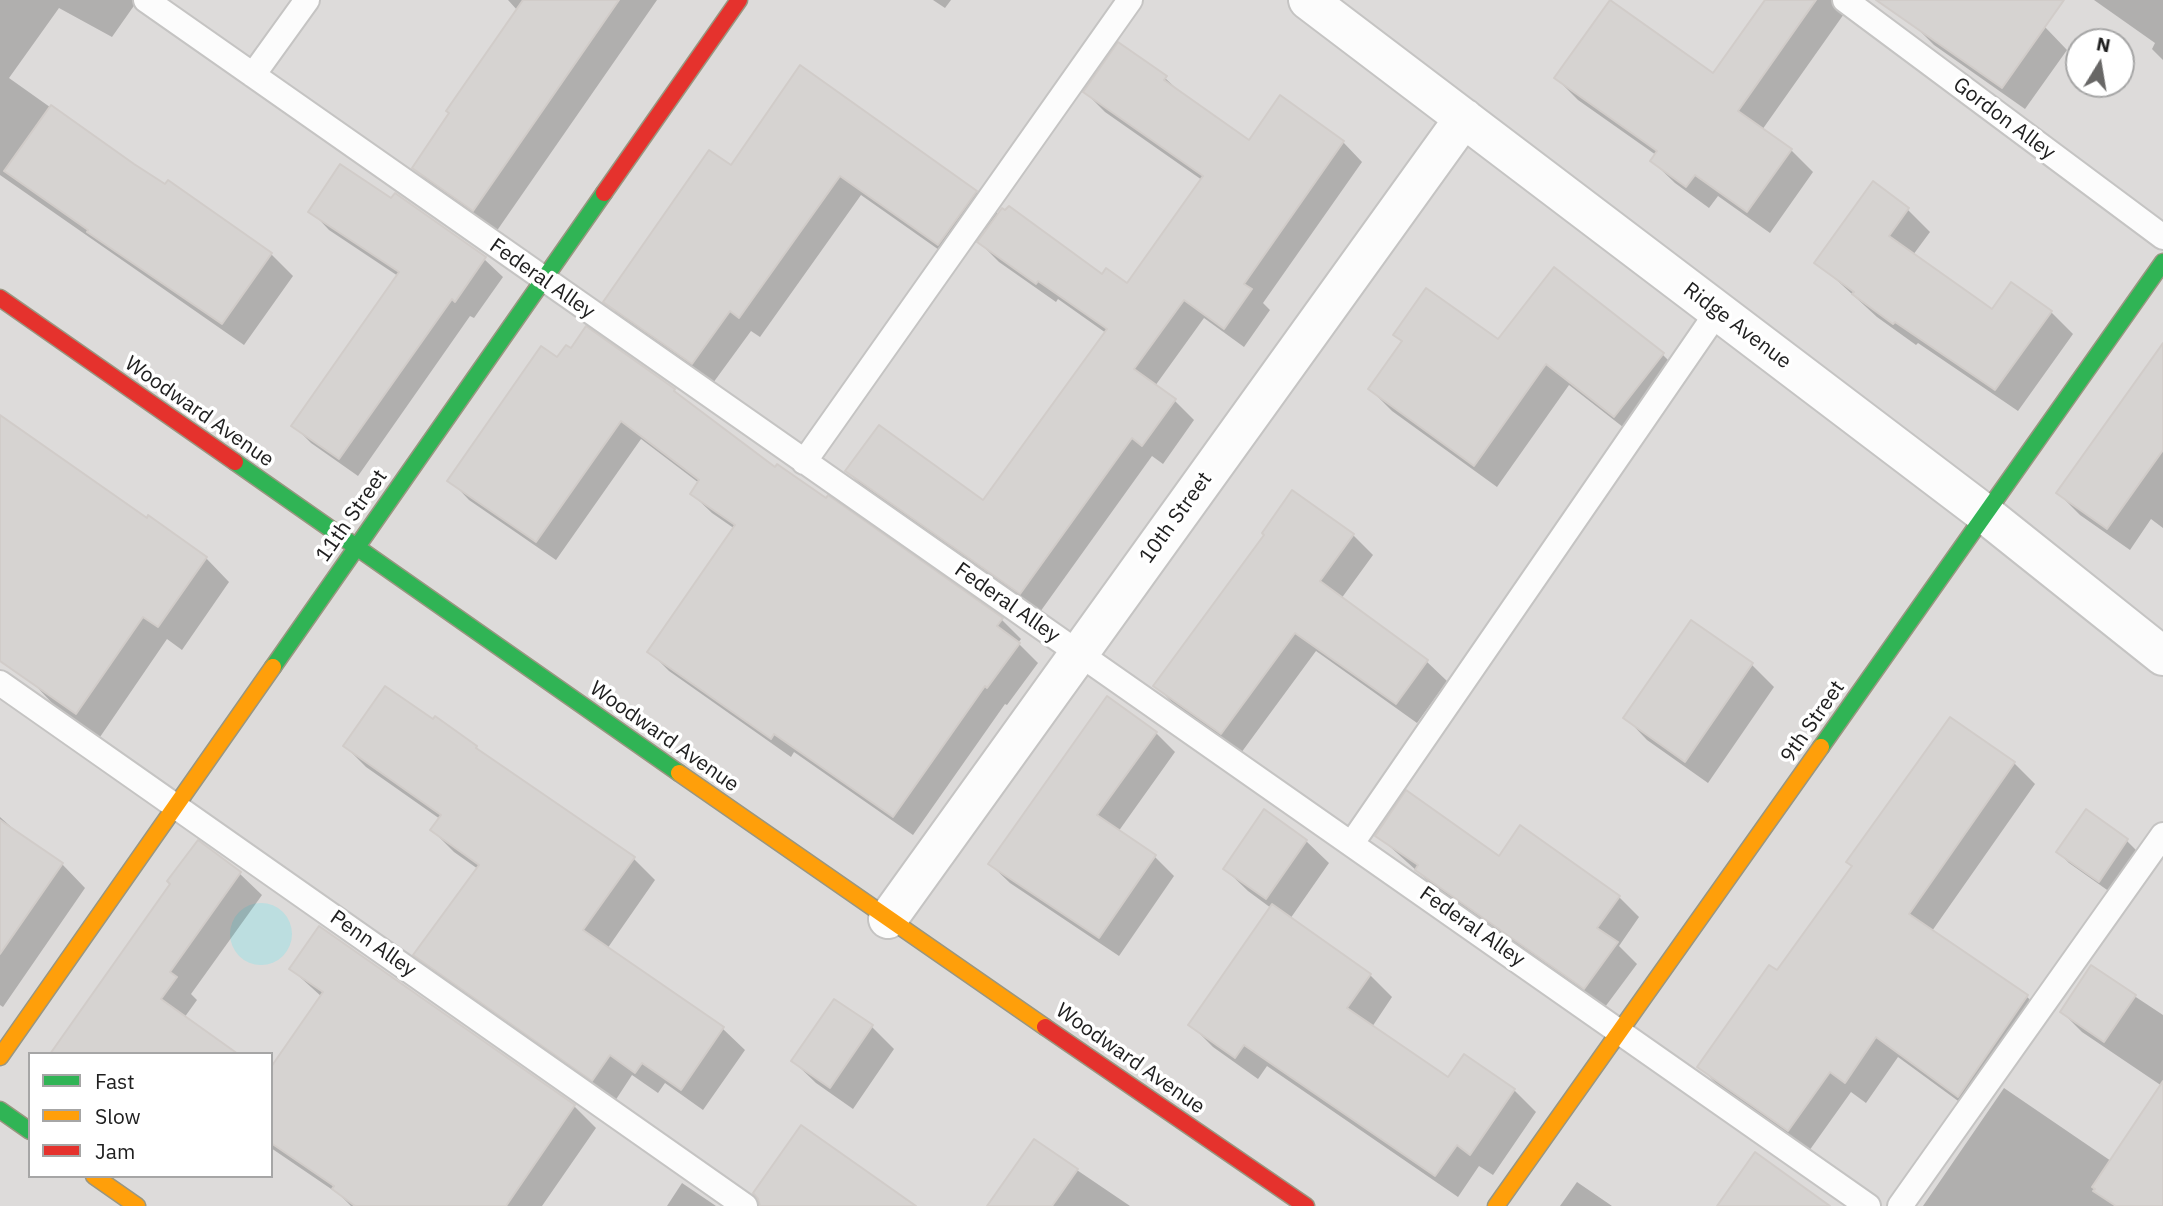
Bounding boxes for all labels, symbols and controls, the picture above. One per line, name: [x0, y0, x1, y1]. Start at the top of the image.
north arrow: [2065, 28, 2135, 98]
text: N: [2095, 31, 2113, 57]
street label: Gordon Alley: [1948, 72, 2060, 166]
street label: Federal Alley: [485, 234, 599, 324]
street label: Ridge Avenue: [1678, 277, 1796, 375]
street label: Woodward Avenue: [120, 351, 278, 473]
street label: 11th Street: [311, 465, 393, 567]
street label: 10th Street: [1134, 467, 1218, 569]
street label: Federal Alley: [950, 558, 1064, 648]
street label: Woodward Avenue: [585, 676, 743, 798]
street label: 9th Street: [1776, 676, 1850, 768]
street label: Federal Alley: [1415, 882, 1529, 972]
street label: Penn Alley: [325, 905, 421, 983]
street label: Woodward Avenue: [1051, 998, 1209, 1120]
legend: [28, 1052, 273, 1178]
text: Fast: [95, 1067, 135, 1095]
text: Slow: [95, 1102, 141, 1130]
text: Jam: [95, 1137, 135, 1165]

